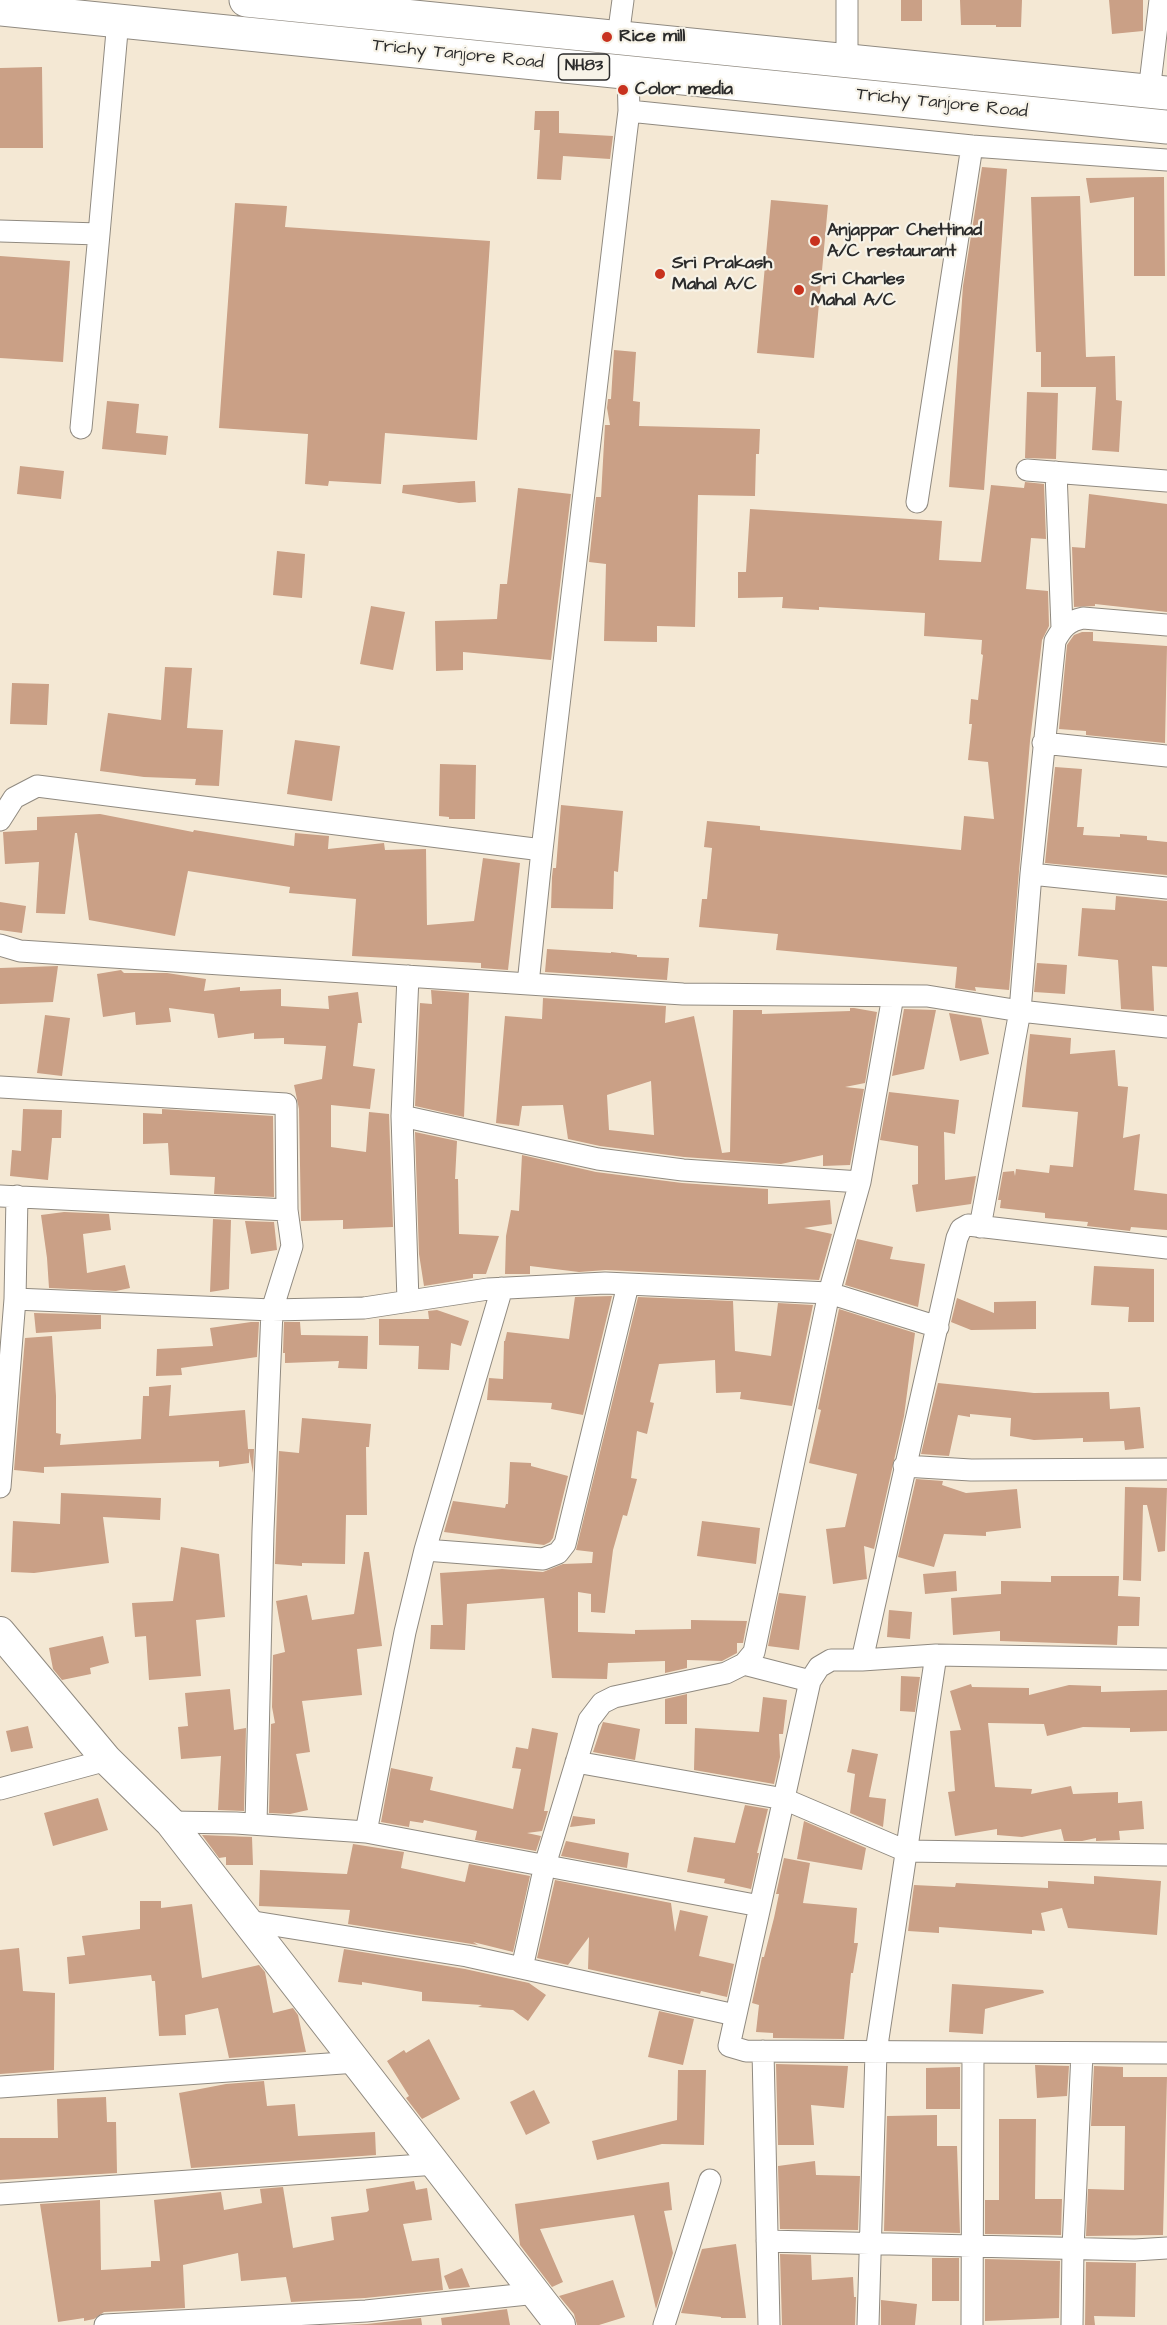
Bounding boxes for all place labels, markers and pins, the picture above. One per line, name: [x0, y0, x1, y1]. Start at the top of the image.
place label: Rice mill: [619, 26, 685, 48]
marker: Rice mill: [600, 30, 614, 44]
place label: Color media: [635, 79, 733, 101]
marker: Color media: [616, 83, 630, 97]
place label: Anjappar Chettinad A/C restaurant: [827, 220, 982, 262]
marker: Anjappar Chettinad A/C restaurant: [808, 234, 822, 248]
place label: Sri Prakash Mahal A/C: [672, 253, 772, 296]
marker: Sri Prakash Mahal A/C: [653, 267, 667, 281]
place label: Sri Charles Mahal A/C: [811, 269, 905, 312]
marker: Sri Charles Mahal A/C: [792, 283, 806, 297]

